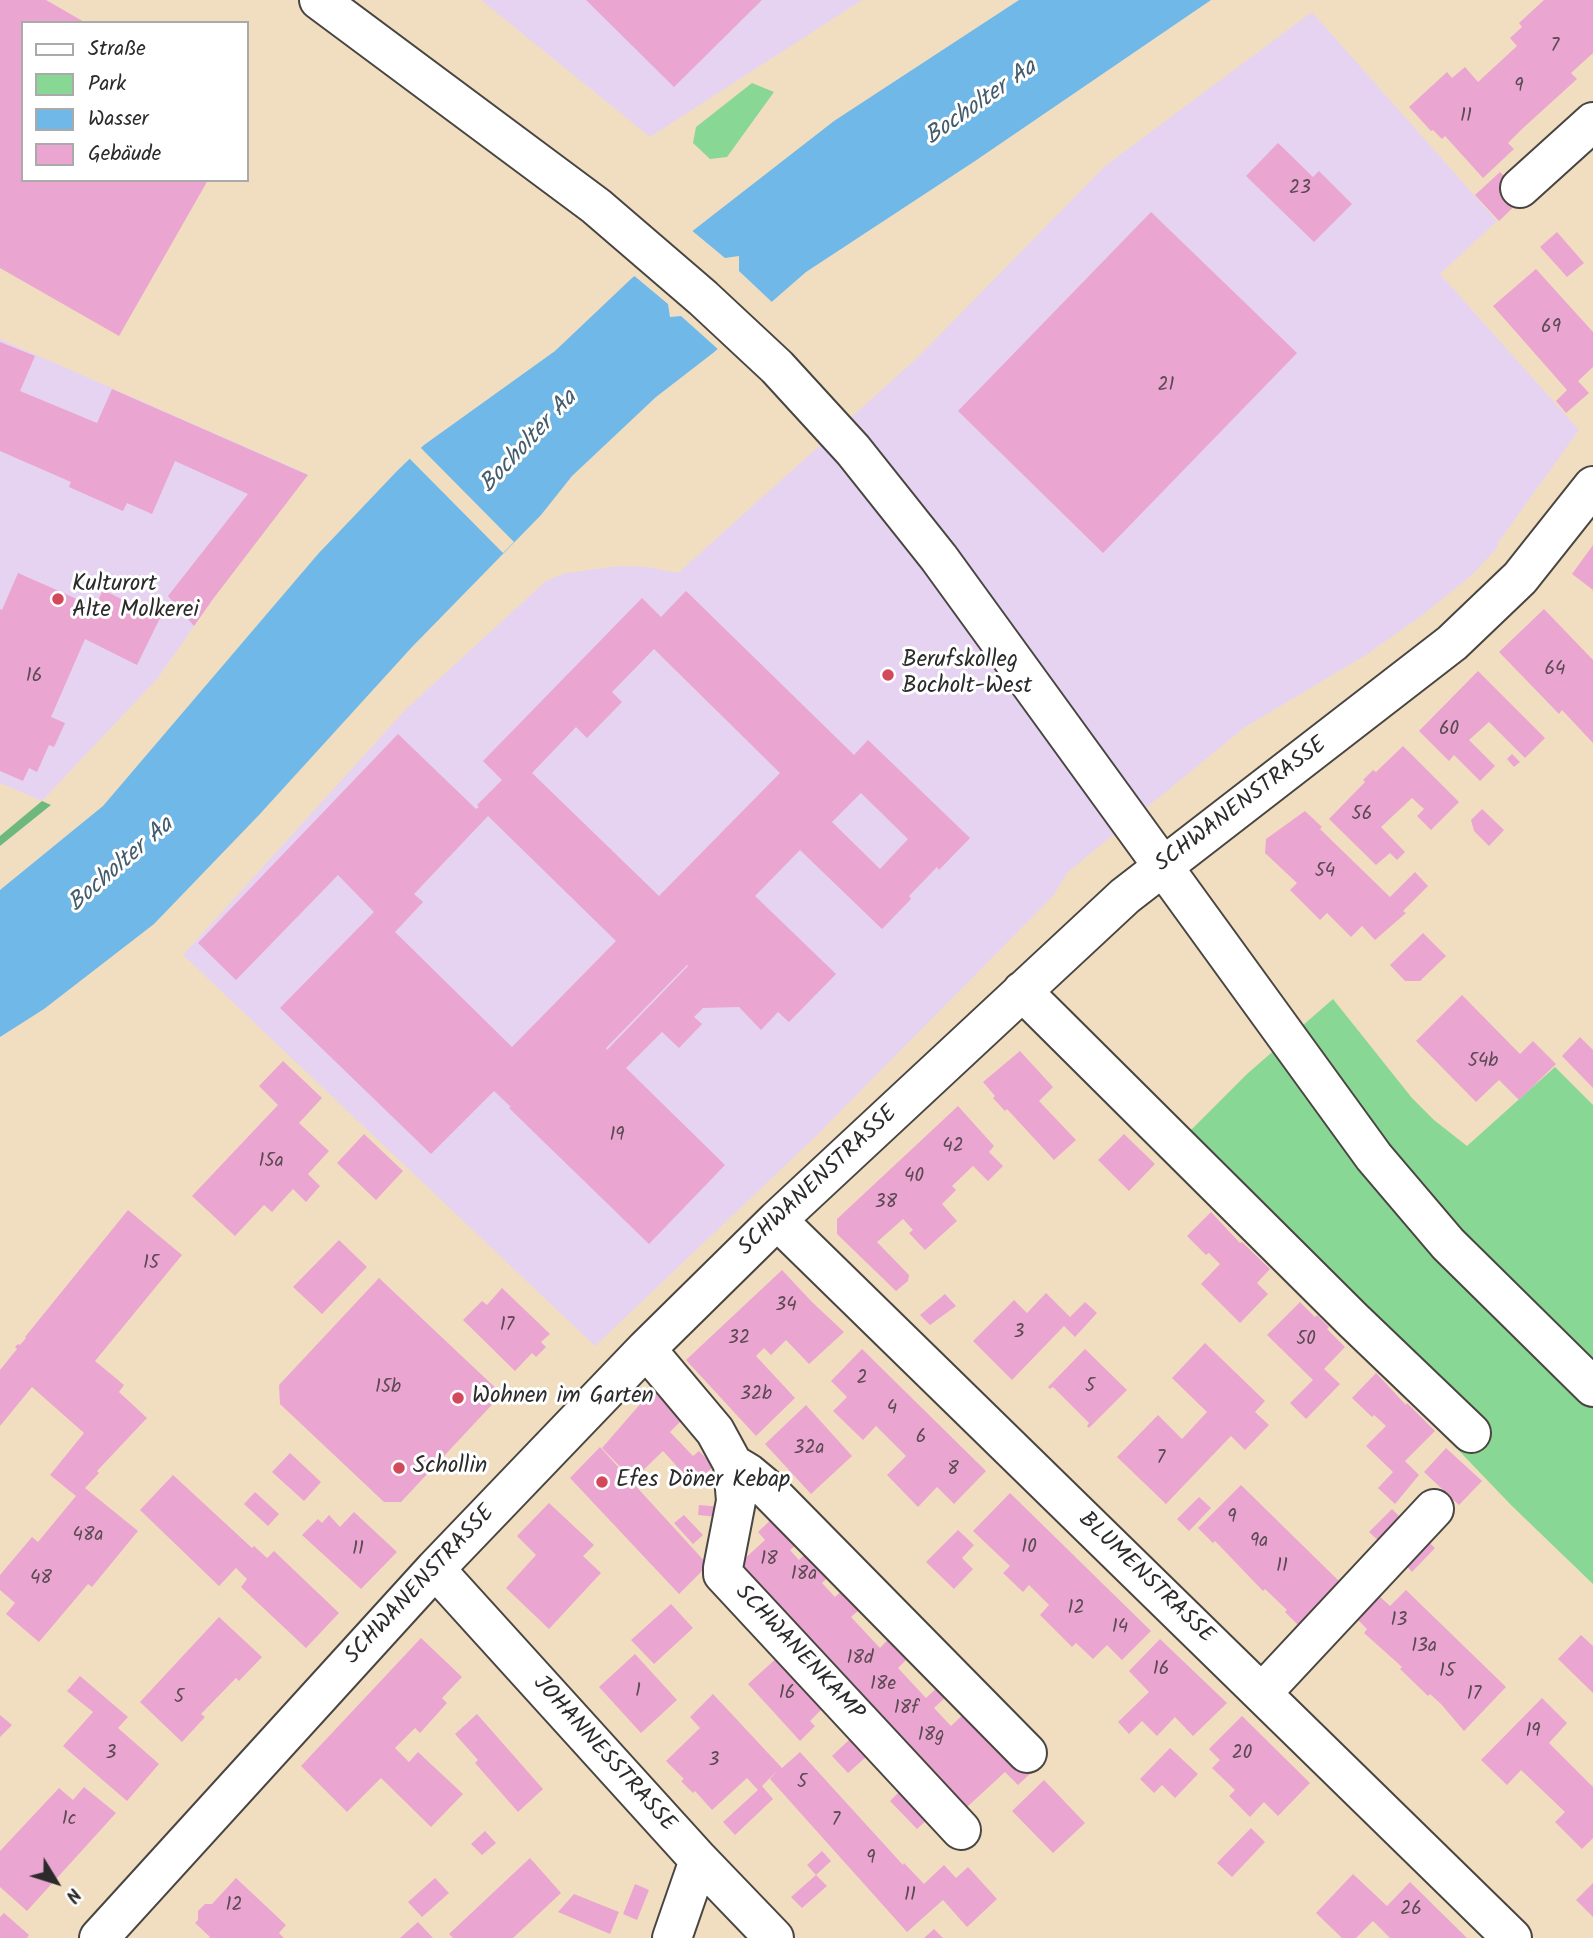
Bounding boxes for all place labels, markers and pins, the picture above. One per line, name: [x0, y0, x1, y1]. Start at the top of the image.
place label: Kulturort Alte Molkerei: [72, 572, 199, 626]
marker: Kulturort Alte Molkerei: [50, 591, 66, 607]
place label: Berufskolleg Bocholt-West: [902, 648, 1032, 702]
marker: Berufskolleg Bocholt-West: [880, 667, 896, 683]
place label: Wohnen im Garten: [472, 1384, 654, 1412]
marker: Wohnen im Garten: [450, 1390, 466, 1406]
place label: Schollin: [413, 1454, 487, 1482]
marker: Schollin: [391, 1460, 407, 1476]
place label: Efes Döner Kebap: [616, 1468, 790, 1496]
marker: Efes Döner Kebap: [594, 1474, 610, 1490]

